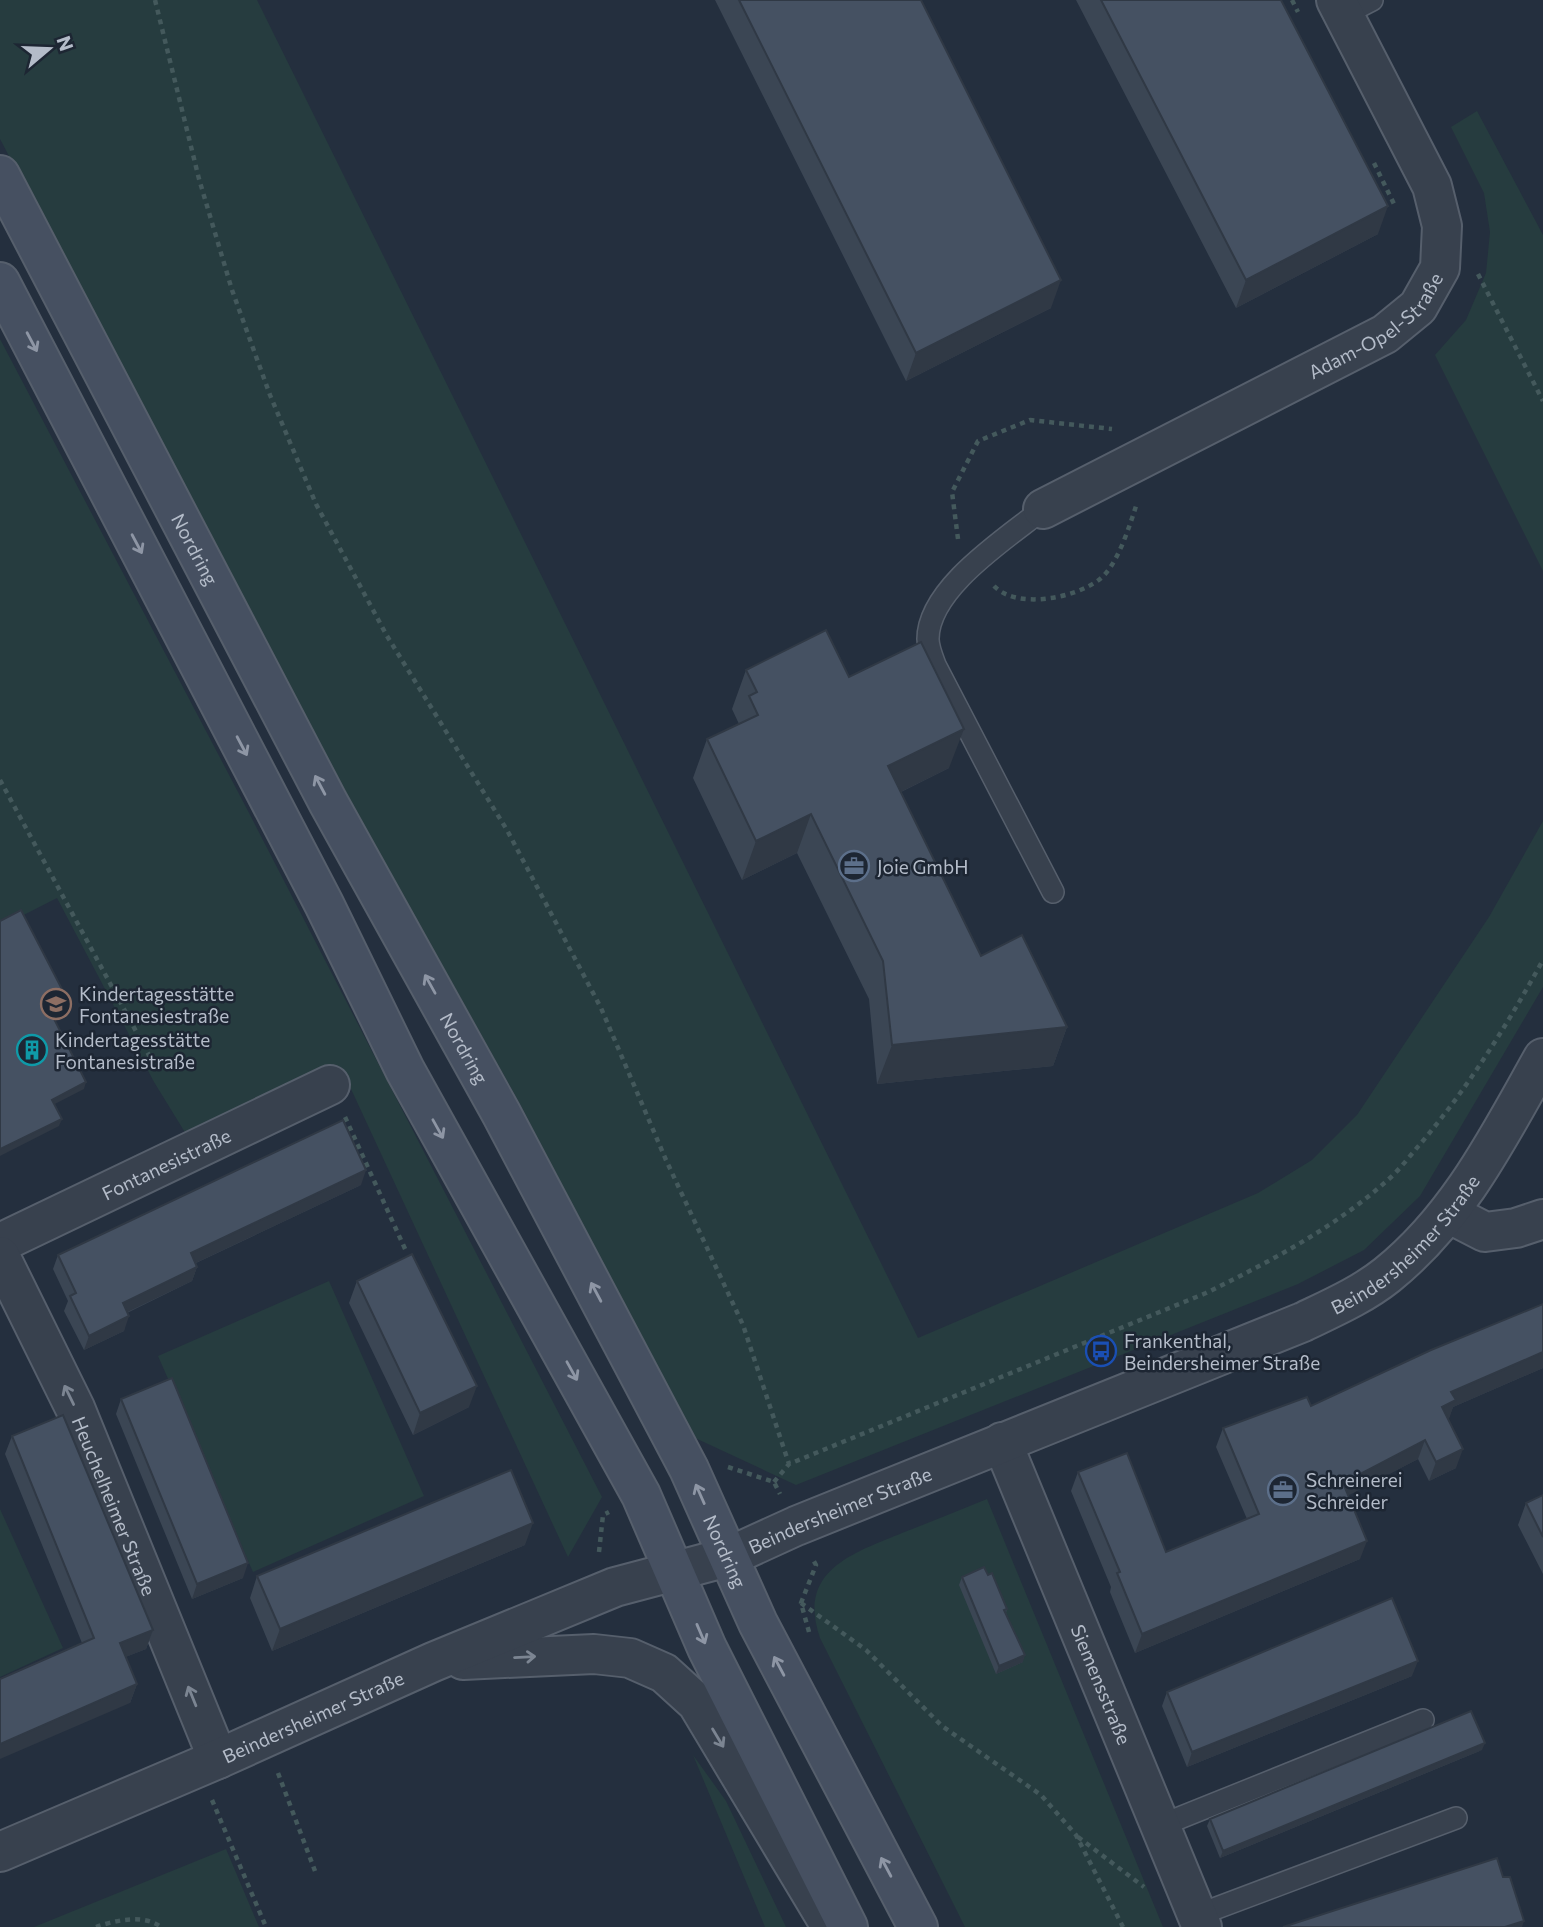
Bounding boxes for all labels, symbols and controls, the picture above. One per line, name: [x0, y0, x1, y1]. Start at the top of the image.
north arrow: [14, 14, 84, 84]
text: N: [52, 33, 79, 54]
street label: Adam-Opel-Straße: [1304, 268, 1447, 383]
one-way arrow: [25, 332, 39, 352]
street label: Nordring: [167, 509, 224, 589]
one-way arrow: [130, 533, 144, 554]
one-way arrow: [235, 735, 249, 756]
one-way arrow: [312, 775, 326, 796]
office icon: Joie GmbH: [837, 849, 871, 883]
place label: Joie GmbH: [877, 855, 968, 878]
one-way arrow: [423, 974, 436, 995]
place label: Kindertagesstätte Fontanesiestraße: [79, 982, 234, 1027]
school or university icon: Kindertagesstätte Fontanesiestraße: [39, 987, 73, 1021]
street label: Nordring: [436, 1008, 494, 1087]
place label: Kindertagesstätte Fontanesistraße: [55, 1028, 210, 1073]
building icon: Kindertagesstätte Fontanesistraße: [15, 1033, 49, 1067]
one-way arrow: [431, 1119, 445, 1139]
street label: Fontanesistraße: [98, 1123, 234, 1204]
street label: Beindersheimer Straße: [1327, 1170, 1483, 1318]
one-way arrow: [589, 1282, 602, 1303]
place label: Frankenthal, Beindersheimer Straße: [1124, 1329, 1320, 1374]
bus stop icon: Frankenthal, Beindersheimer Straße: [1084, 1334, 1118, 1368]
one-way arrow: [565, 1361, 579, 1381]
one-way arrow: [61, 1385, 75, 1406]
street label: Heuchelheimer Straße: [68, 1413, 162, 1599]
street label: Beindersheimer Straße: [744, 1461, 935, 1558]
place label: Schreinerei Schreider: [1306, 1468, 1403, 1513]
office icon: Schreinerei Schreider: [1266, 1473, 1300, 1507]
one-way arrow: [693, 1484, 706, 1505]
street label: Nordring: [699, 1511, 752, 1591]
street label: Siemensstraße: [1067, 1621, 1137, 1748]
one-way arrow: [696, 1623, 709, 1645]
one-way arrow: [514, 1650, 536, 1663]
one-way arrow: [772, 1656, 786, 1676]
street label: Beindersheimer Straße: [219, 1665, 407, 1767]
one-way arrow: [185, 1686, 198, 1707]
one-way arrow: [711, 1727, 725, 1747]
one-way arrow: [878, 1857, 892, 1877]

